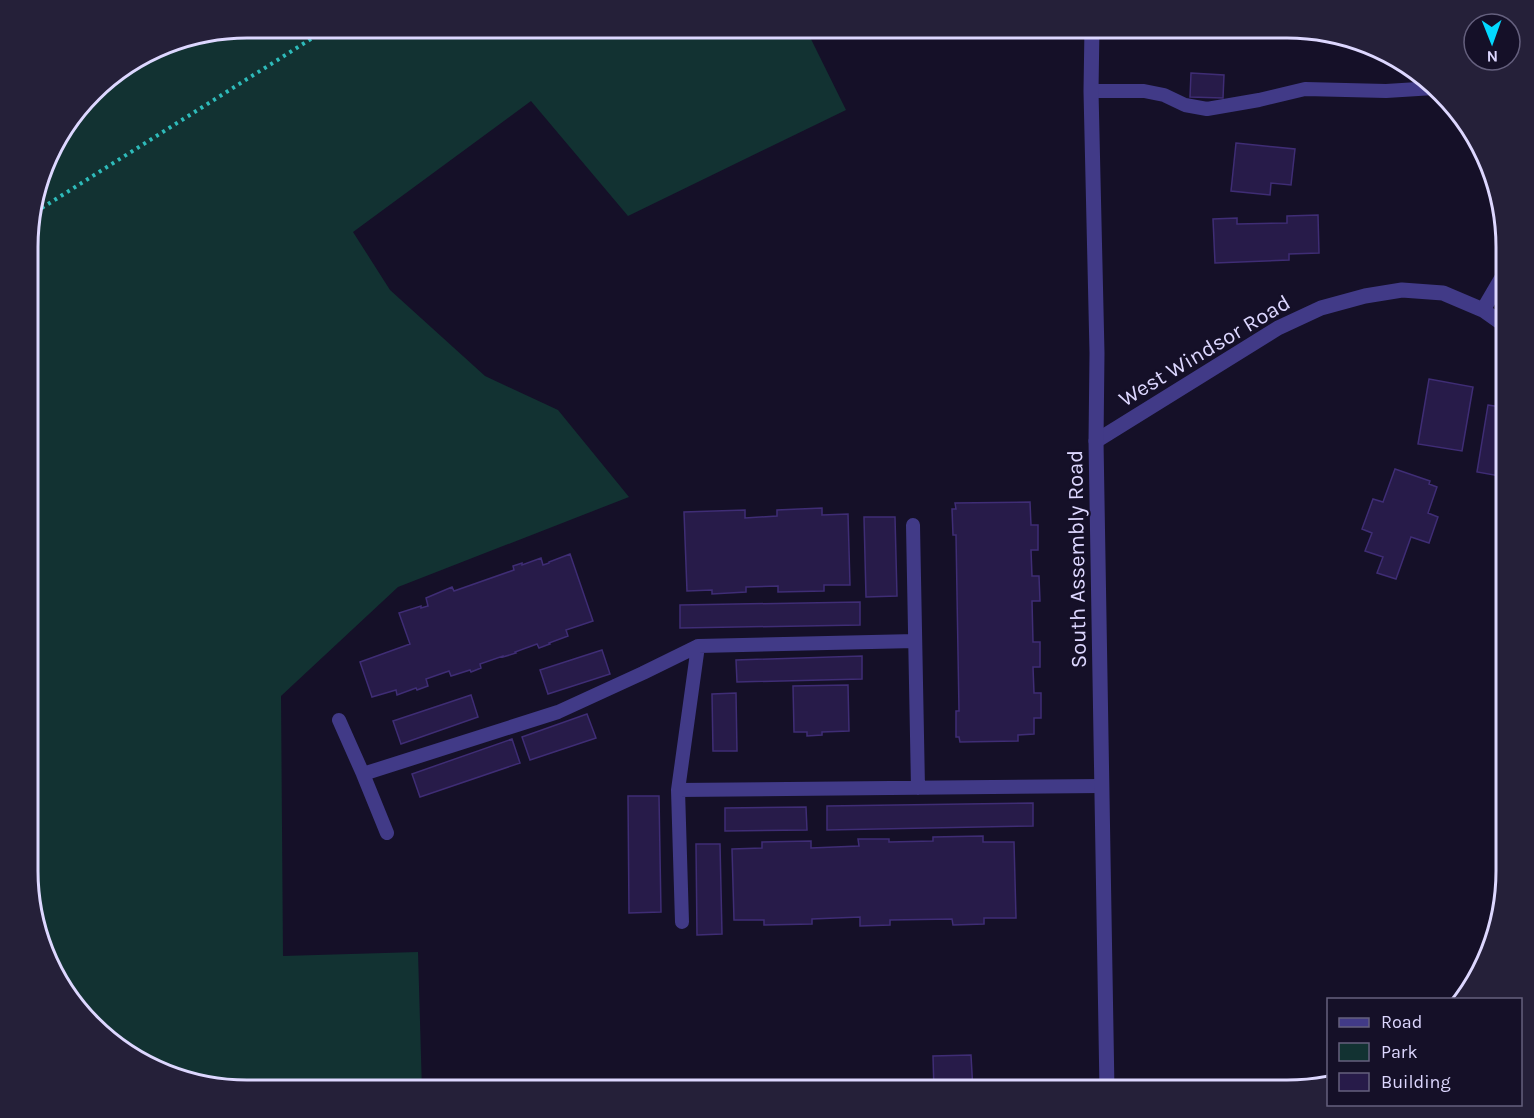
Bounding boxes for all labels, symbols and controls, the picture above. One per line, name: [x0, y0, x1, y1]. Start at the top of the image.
north arrow: [1462, 12, 1522, 72]
text: N: [1486, 47, 1498, 66]
street label: West Windsor Road: [1114, 289, 1295, 412]
street label: South Assembly Road: [1062, 450, 1092, 668]
legend: [1327, 998, 1522, 1106]
text: Road: [1381, 1011, 1422, 1033]
text: Park: [1381, 1041, 1418, 1063]
text: Building: [1381, 1071, 1451, 1093]

